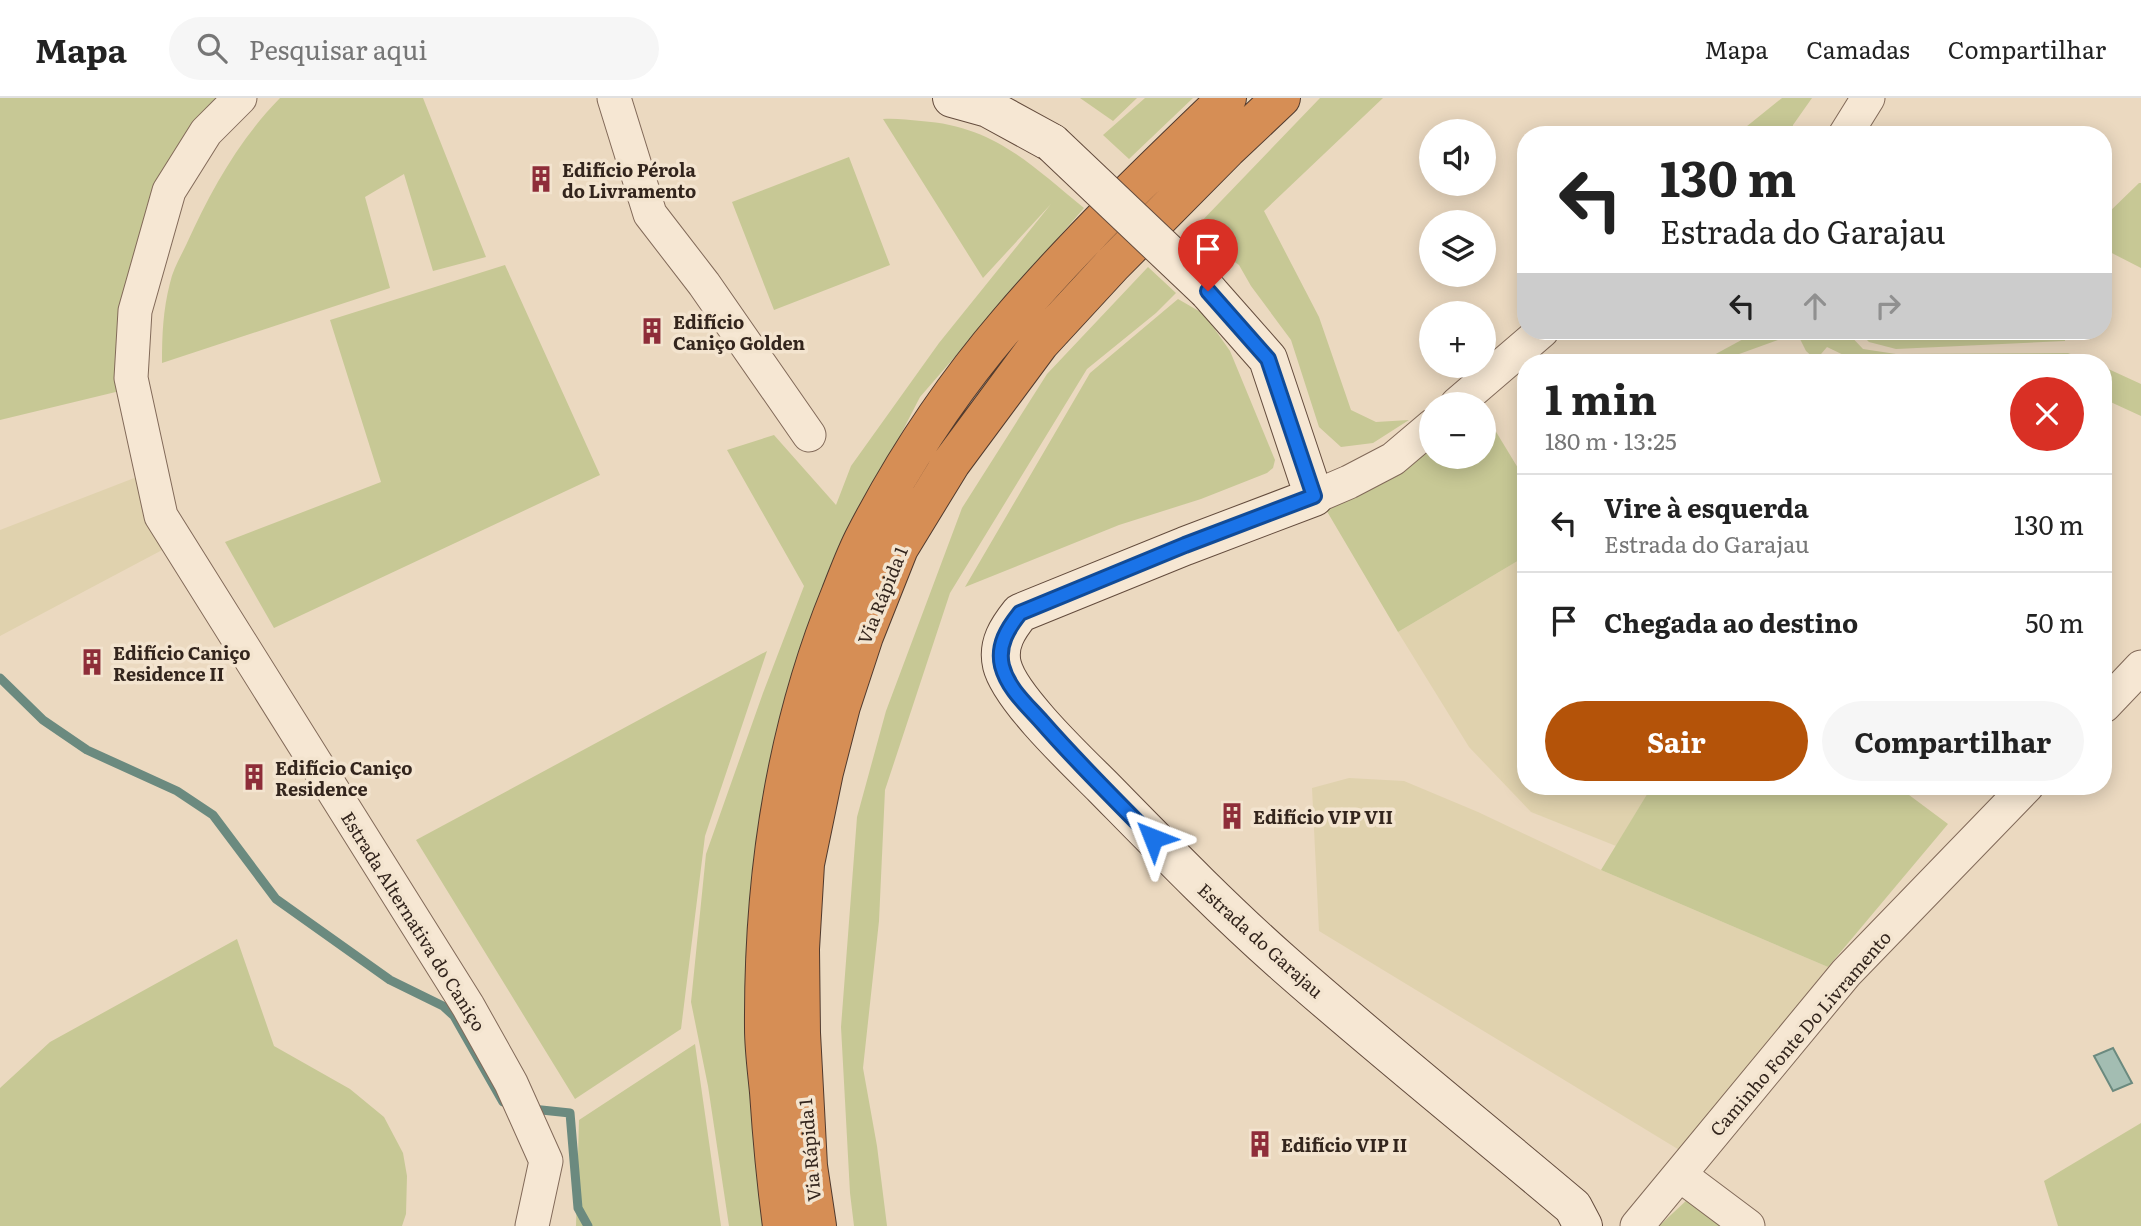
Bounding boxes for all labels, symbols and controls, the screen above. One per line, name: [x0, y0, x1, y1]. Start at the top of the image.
search box: [169, 17, 659, 80]
text: Mapa: [35, 24, 127, 73]
icon: search: [193, 29, 231, 67]
text: Pesquisar aqui: [249, 29, 427, 68]
text: Mapa: [1704, 31, 1768, 66]
text: Camadas: [1806, 31, 1910, 66]
text: Compartilhar: [1948, 31, 2106, 66]
map controls: [1419, 119, 1496, 469]
button: sound: [1419, 119, 1496, 196]
text: 130 m: [1660, 139, 1796, 212]
icon: left: [1545, 154, 1636, 245]
place label: Edifício Pérola do Livramento: [562, 156, 696, 204]
building icon: Edifício Pérola do Livramento: [526, 164, 556, 194]
text: Estrada do Garajau: [1660, 206, 1946, 254]
button: layers: [1419, 210, 1496, 287]
pin: [1178, 219, 1238, 291]
icon: arrive: [1189, 230, 1227, 268]
icon: left: [1723, 287, 1761, 325]
icon: ahead: [1796, 287, 1834, 325]
icon: right: [1869, 287, 1907, 325]
button: +: [1419, 301, 1496, 378]
place label: Edifício Caniço Golden: [673, 308, 806, 356]
building icon: Edifício Caniço Golden: [637, 316, 667, 346]
text: 1 min: [1545, 366, 1657, 428]
button: close: [2010, 377, 2084, 451]
button: −: [1419, 392, 1496, 469]
text: 180 m · 13:25: [1545, 423, 1677, 457]
text: Vire à esquerda: [1604, 487, 1809, 526]
icon: left: [1545, 504, 1583, 542]
text: 130 m: [2014, 504, 2084, 543]
text: Estrada do Garajau: [1604, 526, 1809, 560]
street label: Via Rápida 1: [850, 542, 914, 648]
icon: arrive: [1545, 602, 1583, 640]
text: Chegada ao destino: [1604, 602, 1858, 641]
text: 50 m: [2025, 602, 2084, 641]
place label: Edifício Caniço Residence II: [113, 639, 251, 687]
building icon: Edifício Caniço Residence II: [77, 647, 107, 677]
button: Sair: [1545, 701, 1808, 781]
button: Compartilhar: [1822, 701, 2084, 781]
place label: Edifício Caniço Residence: [275, 754, 413, 802]
building icon: Edifício Caniço Residence: [239, 762, 269, 792]
position arrow: [1116, 801, 1190, 875]
building icon: Edifício VIP VII: [1217, 801, 1247, 831]
place label: Edifício VIP VII: [1253, 803, 1393, 830]
street label: Estrada Alternativa do Caniço: [335, 806, 493, 1036]
street label: Estrada do Garajau: [1192, 876, 1330, 1004]
street label: Caminho Fonte Do Livramento: [1703, 924, 1897, 1142]
street label: Via Rápida 1: [791, 1097, 827, 1203]
building icon: Edifício VIP II: [1245, 1129, 1275, 1159]
place label: Edifício VIP II: [1281, 1131, 1407, 1158]

